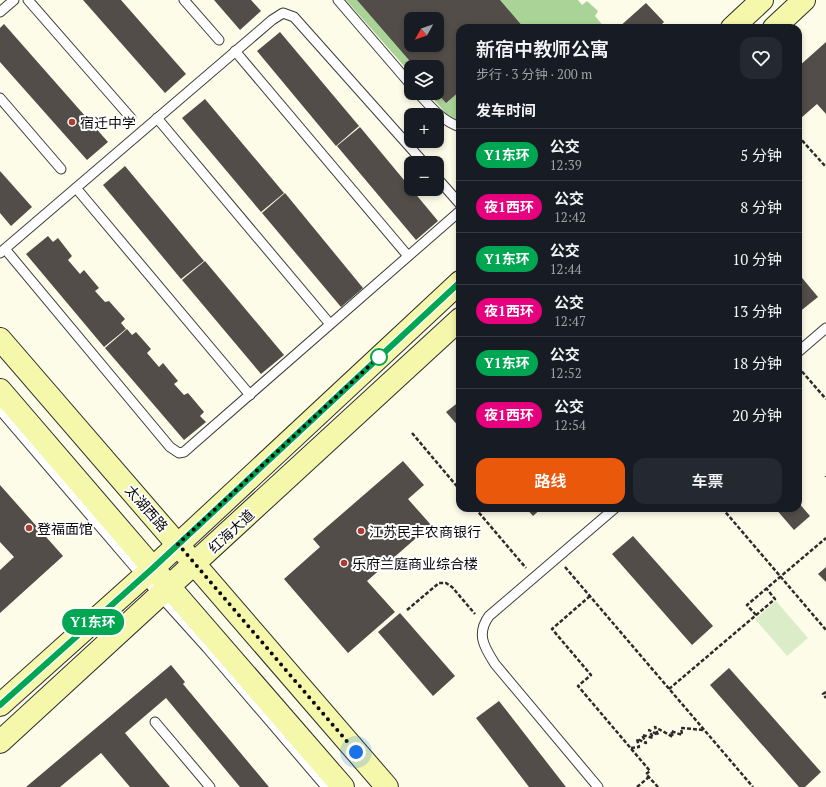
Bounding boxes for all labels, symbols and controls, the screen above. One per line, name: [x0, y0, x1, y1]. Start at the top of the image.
north arrow: [404, 12, 444, 52]
map controls: [404, 12, 444, 196]
text: 新宿中教师公寓: [476, 36, 609, 61]
button: heart: [740, 37, 782, 79]
button: layers: [404, 60, 444, 100]
text: 步行 · 3 分钟 · 200 m: [476, 65, 592, 83]
text: 发车时间: [476, 100, 536, 120]
button: +: [404, 108, 444, 148]
place label: 宿迁中学: [80, 113, 136, 132]
marker: 宿迁中学: [67, 117, 77, 127]
text: 公交: [550, 136, 580, 156]
text: Y1东环: [484, 145, 530, 164]
text: 5 分钟: [740, 145, 782, 165]
button: −: [404, 156, 444, 196]
text: 12:39: [550, 156, 582, 174]
text: 公交: [554, 188, 584, 208]
text: 夜1西环: [484, 197, 534, 216]
text: 8 分钟: [740, 197, 782, 217]
text: 12:42: [554, 208, 586, 226]
text: 公交: [550, 240, 580, 260]
text: Y1东环: [484, 249, 530, 268]
text: 10 分钟: [732, 249, 782, 269]
text: 12:44: [550, 260, 582, 278]
text: 公交: [554, 292, 584, 312]
text: 夜1西环: [484, 301, 534, 320]
text: 13 分钟: [732, 301, 782, 321]
text: 12:47: [554, 312, 586, 330]
text: 公交: [550, 344, 580, 364]
unlabelled marker: [370, 348, 388, 366]
text: Y1东环: [484, 353, 530, 372]
text: 18 分钟: [732, 353, 782, 373]
text: 12:52: [550, 364, 582, 382]
text: 公交: [554, 396, 584, 416]
text: 夜1西环: [484, 405, 534, 424]
text: 20 分钟: [732, 405, 782, 425]
text: 12:54: [554, 416, 586, 434]
button: 路线: [476, 458, 625, 504]
button: 车票: [633, 458, 782, 504]
street label: 太湖西路: [121, 481, 173, 535]
street label: 红海大道: [204, 505, 258, 557]
place label: 登福面馆: [37, 519, 93, 538]
place label: 江苏民丰农商银行: [369, 522, 481, 541]
marker: 登福面馆: [24, 523, 34, 533]
marker: 江苏民丰农商银行: [356, 526, 366, 536]
place label: 乐府兰庭商业综合楼: [352, 554, 478, 573]
marker: 乐府兰庭商业综合楼: [339, 558, 349, 568]
line badge: Y1东环: [65, 609, 121, 635]
text: Y1东环: [70, 612, 116, 631]
your location: [346, 742, 366, 762]

